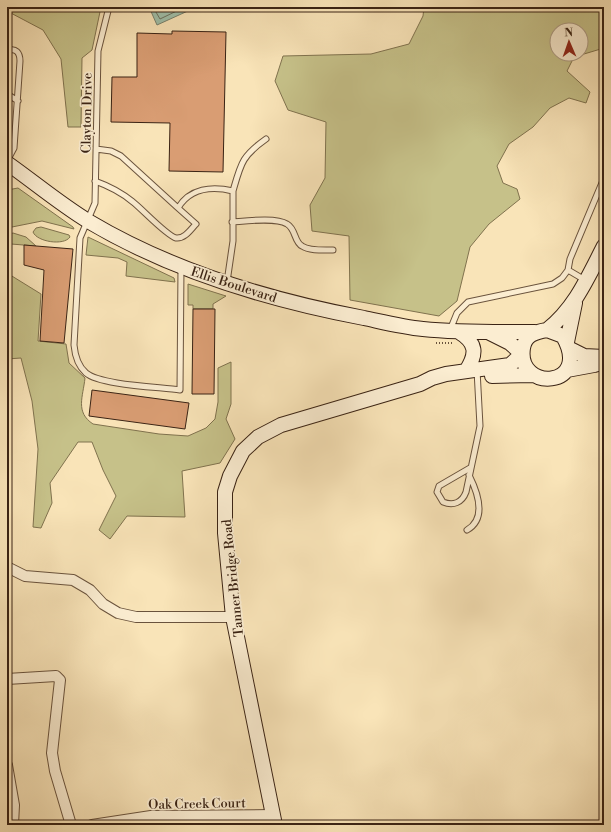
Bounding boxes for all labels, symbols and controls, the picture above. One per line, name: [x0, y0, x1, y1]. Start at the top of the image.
north arrow: [549, 22, 589, 62]
text: N: [564, 26, 574, 40]
street label: Clayton Drive: [78, 72, 96, 154]
street label: Ellis Boulevard: [189, 264, 279, 307]
street label: Tanner Bridge Road: [219, 518, 247, 637]
street label: Oak Creek Court: [148, 795, 246, 813]

